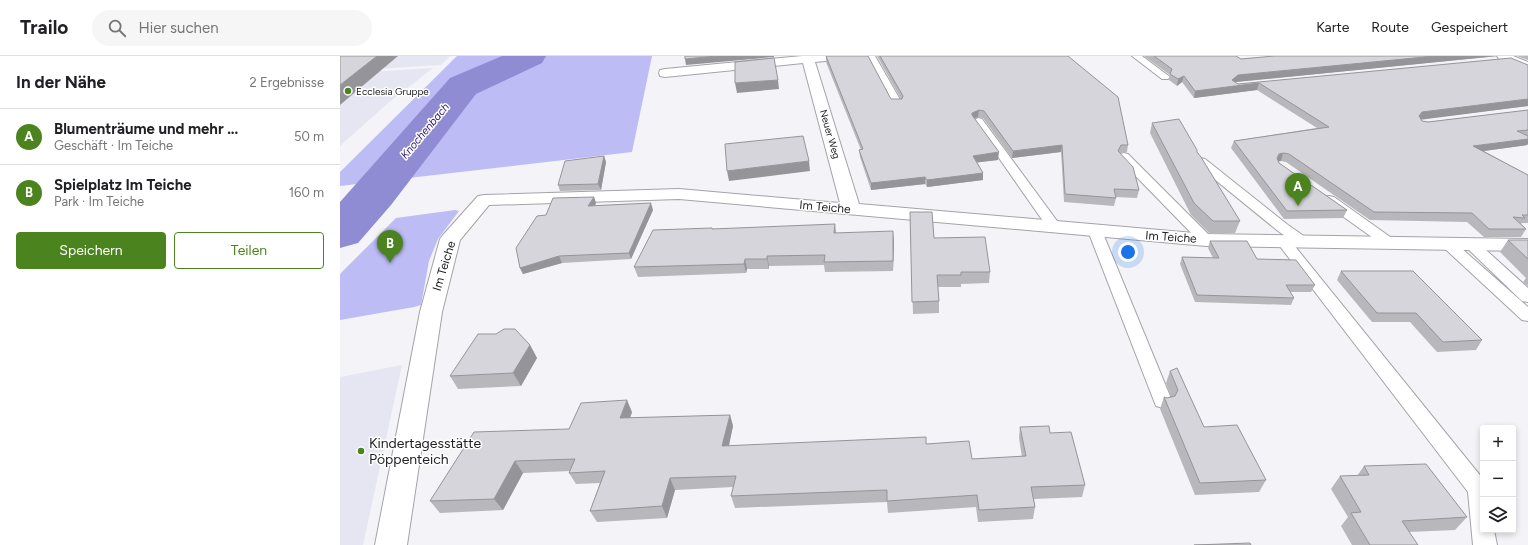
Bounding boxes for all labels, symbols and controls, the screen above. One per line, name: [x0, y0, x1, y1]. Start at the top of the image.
search box: [92, 10, 372, 46]
text: Trailo: [20, 16, 68, 39]
icon: search: [106, 17, 128, 39]
text: Hier suchen: [138, 19, 219, 37]
text: Karte: [1316, 19, 1349, 36]
text: Route: [1371, 19, 1409, 36]
text: Gespeichert: [1431, 19, 1508, 36]
text: In der Nähe: [16, 72, 106, 92]
text: 2 Ergebnisse: [250, 75, 324, 90]
place label: Ecclesia Gruppe: [356, 85, 429, 98]
marker: Ecclesia Gruppe: [343, 86, 353, 96]
water label: Knochenbach: [398, 101, 452, 161]
street label: Neuer Weg: [817, 108, 843, 160]
text: Blumenträume und mehr ...: [54, 120, 238, 138]
text: A: [24, 129, 34, 144]
text: 50 m: [294, 129, 324, 144]
text: Geschäft · Im Teiche: [54, 138, 173, 153]
pin: A: [1285, 173, 1311, 206]
text: Spielplatz Im Teiche: [54, 176, 192, 194]
text: B: [25, 185, 33, 200]
text: 160 m: [289, 185, 324, 200]
text: Park · Im Teiche: [54, 194, 144, 209]
street label: Im Teiche: [799, 198, 852, 216]
street label: Im Teiche: [1145, 228, 1198, 246]
pin: B: [377, 230, 403, 263]
button: Speichern: [16, 232, 166, 269]
button: Teilen: [174, 232, 324, 269]
street label: Im Teiche: [430, 239, 458, 293]
your location: [1118, 242, 1138, 262]
map controls: [1480, 425, 1516, 533]
button: +: [1480, 425, 1516, 461]
place label: Kindertagesstätte Pöppenteich: [369, 435, 481, 468]
marker: Kindertagesstätte Pöppenteich: [356, 446, 366, 456]
button: −: [1480, 461, 1516, 497]
button: layers: [1480, 497, 1516, 533]

